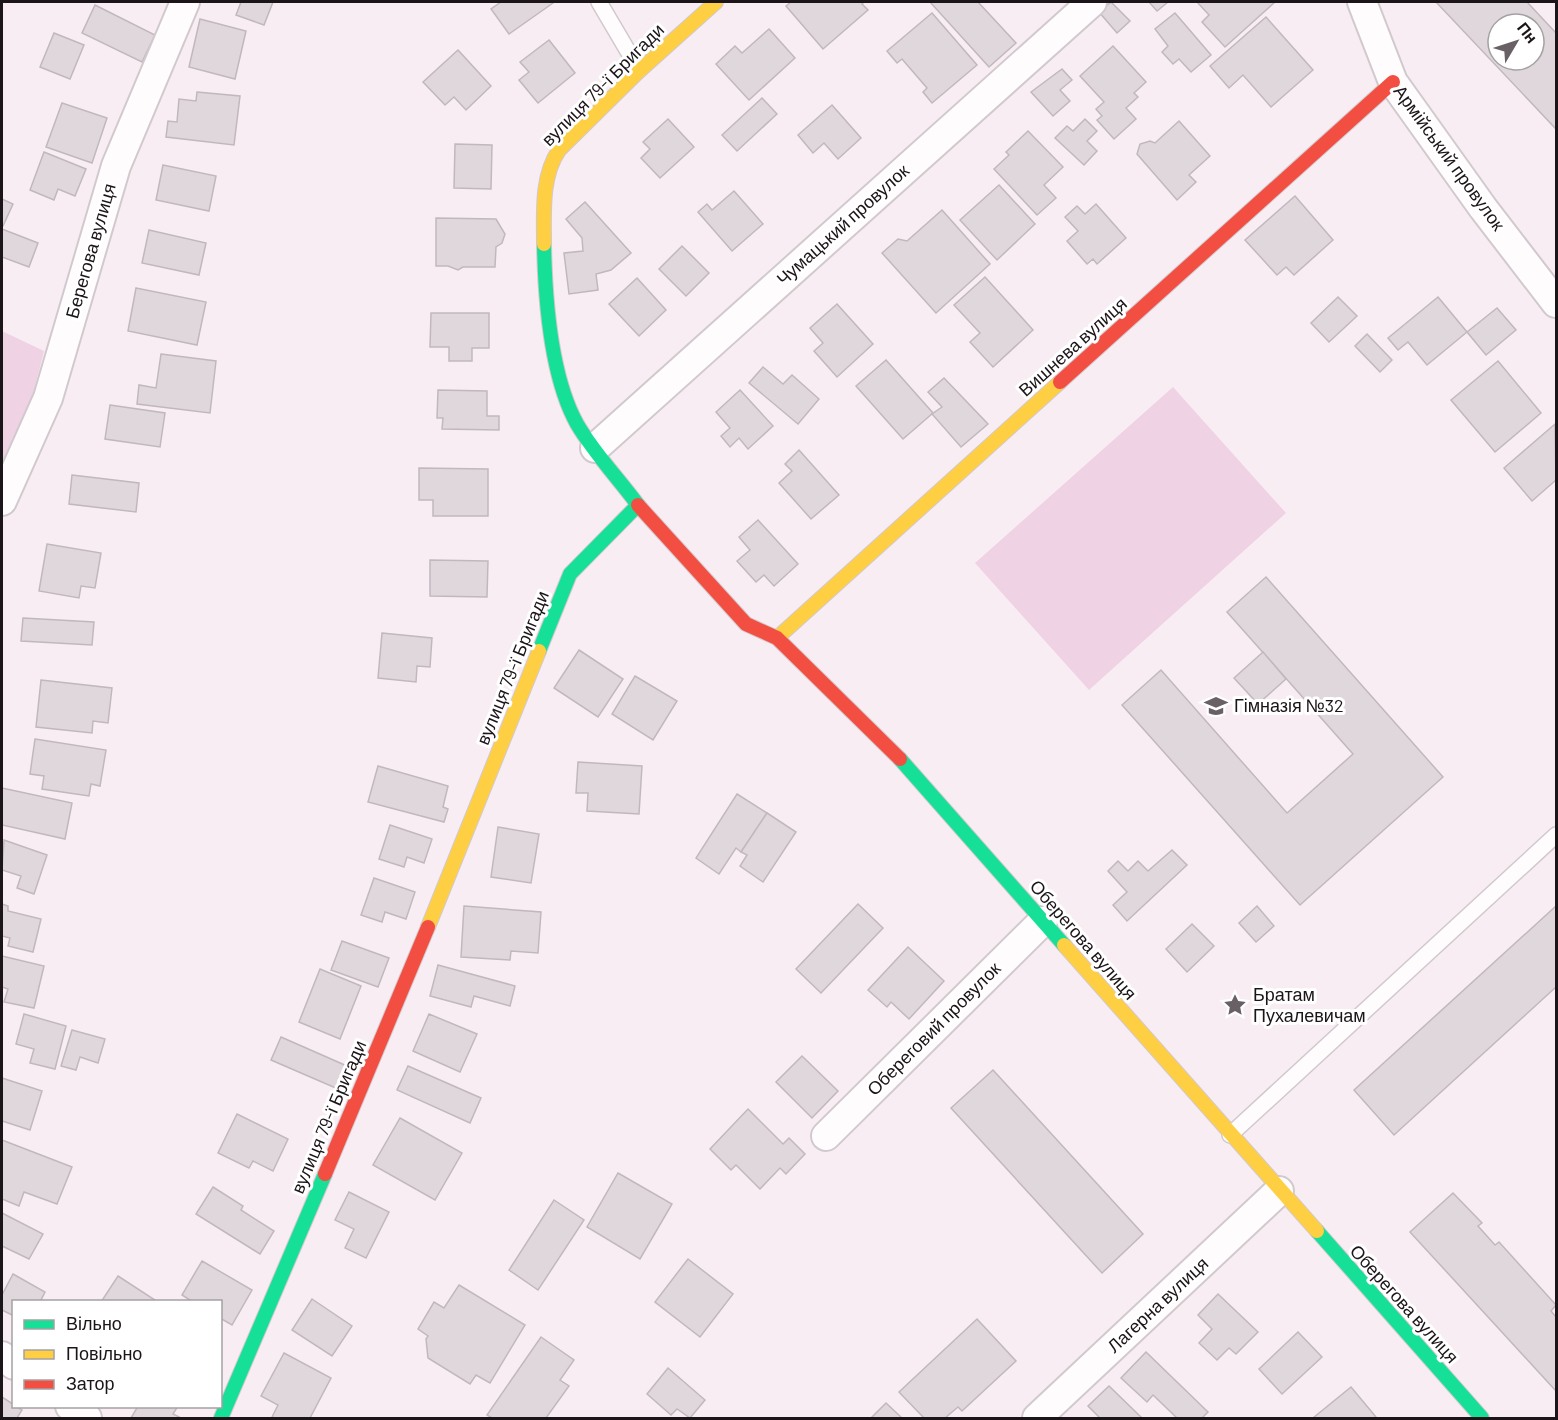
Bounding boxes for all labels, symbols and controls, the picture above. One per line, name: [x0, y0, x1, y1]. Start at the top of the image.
north arrow: [1486, 12, 1546, 72]
street label: вулиця 79-ї Бригади: [536, 18, 668, 150]
text: Пн: [1514, 18, 1542, 46]
street label: Армійський провулок: [1390, 80, 1510, 235]
street label: Чумацький провулок: [772, 159, 913, 290]
street label: Берегова вулиця: [60, 181, 120, 321]
street label: Вишнева вулиця: [1014, 292, 1131, 401]
street label: вулиця 79-ї Бригади: [471, 587, 553, 748]
school or university icon: Гімназія №32: [1203, 693, 1229, 719]
place label: Гімназія №32: [1234, 694, 1344, 716]
street label: Оберегова вулиця: [1026, 875, 1142, 1004]
street label: Обереговий провулок: [862, 957, 1005, 1100]
place label: Братам Пухалевичам: [1253, 983, 1366, 1026]
place icon: Братам Пухалевичам: [1222, 992, 1248, 1018]
street label: вулиця 79-ї Бригади: [286, 1037, 370, 1196]
street label: Оберегова вулиця: [1346, 1240, 1464, 1367]
street label: Лагерна вулиця: [1102, 1252, 1212, 1357]
legend: [12, 1300, 222, 1408]
text: Вільно: [66, 1312, 122, 1334]
text: Повільно: [66, 1342, 142, 1364]
text: Затор: [66, 1372, 115, 1394]

